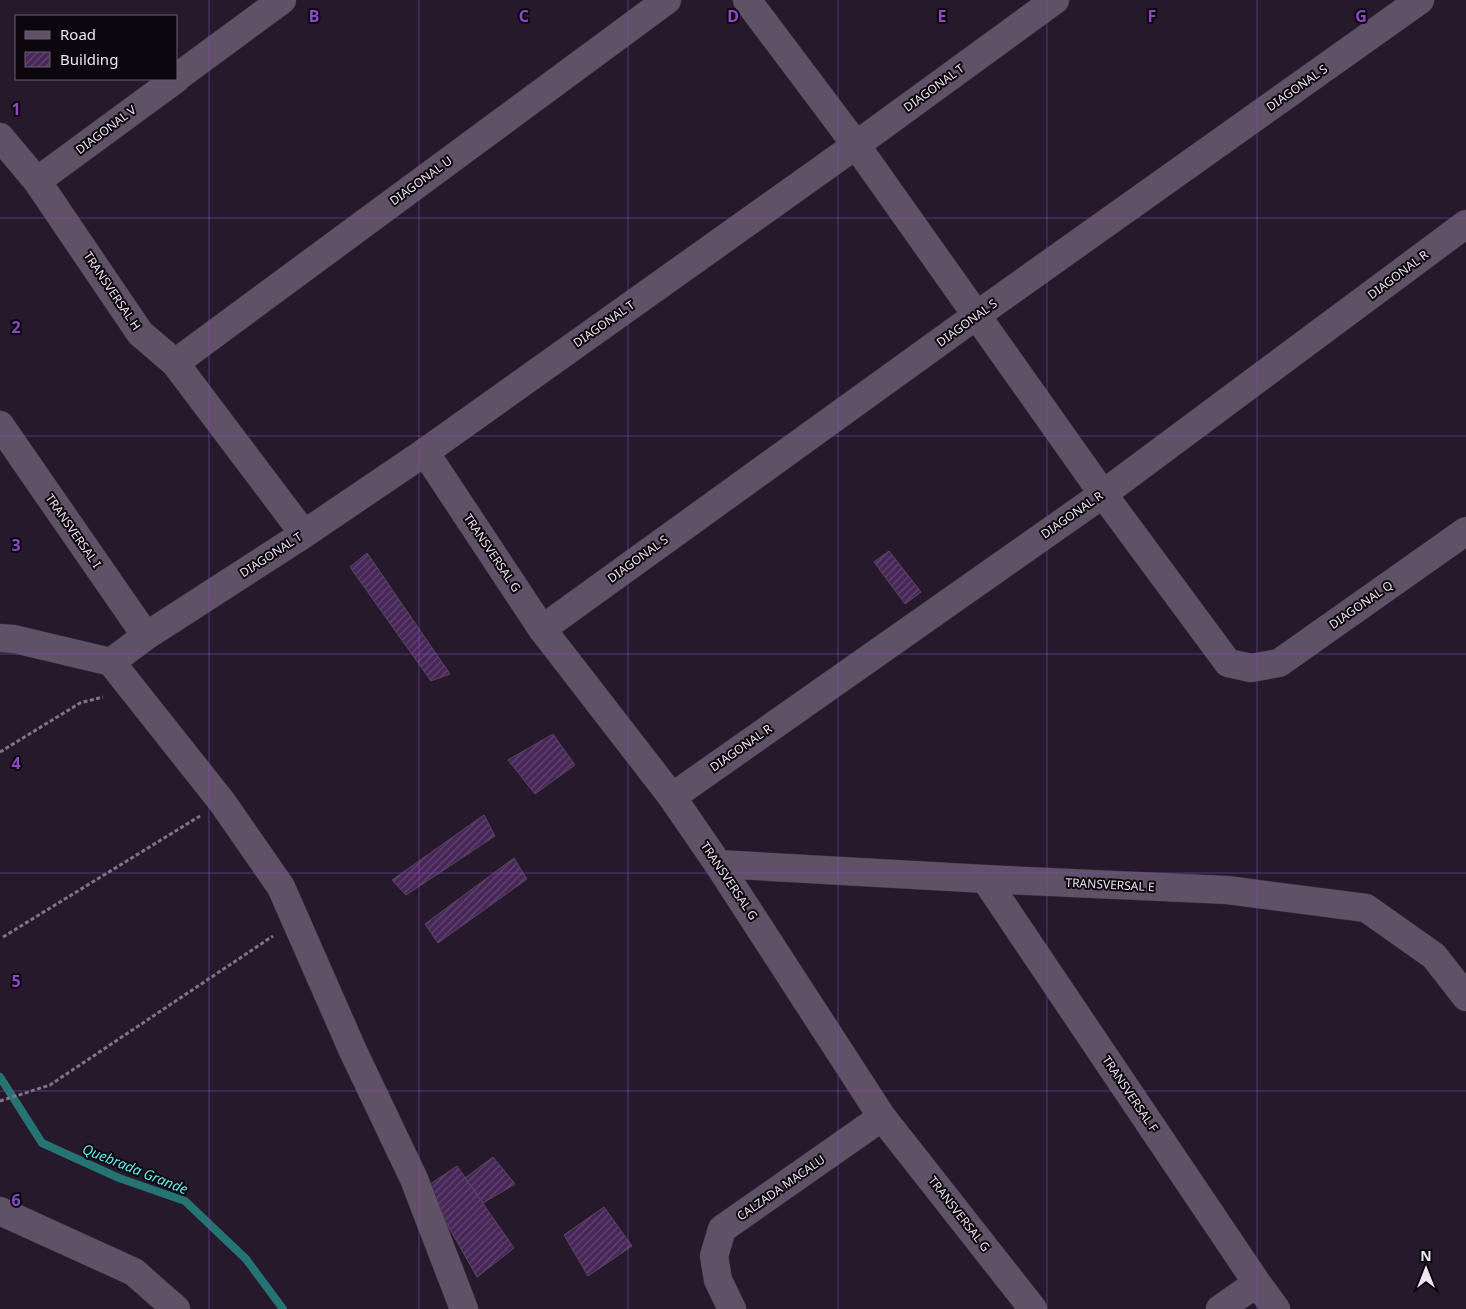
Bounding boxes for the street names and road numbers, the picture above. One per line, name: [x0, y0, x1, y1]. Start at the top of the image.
street label: DIAGONAL T: [900, 60, 968, 115]
street label: DIAGONAL S: [1263, 60, 1331, 115]
street label: DIAGONAL V: [72, 101, 140, 158]
street label: DIAGONAL U: [386, 152, 455, 209]
street label: DIAGONAL R: [1364, 246, 1432, 303]
street label: TRANSVERSAL H: [80, 248, 145, 333]
street label: DIAGONAL S: [933, 295, 1001, 350]
street label: DIAGONAL T: [570, 296, 638, 351]
street label: DIAGONAL R: [1037, 487, 1107, 542]
street label: TRANSVERSAL I: [42, 490, 105, 571]
street label: TRANSVERSAL G: [460, 510, 525, 595]
street label: DIAGONAL T: [236, 528, 306, 581]
street label: DIAGONAL S: [604, 531, 672, 586]
street label: DIAGONAL Q: [1326, 576, 1396, 633]
street label: DIAGONAL R: [706, 720, 776, 775]
street label: TRANSVERSAL G: [697, 838, 762, 923]
street label: TRANSVERSAL E: [1065, 874, 1155, 895]
street label: TRANSVERSAL F: [1099, 1052, 1162, 1135]
street label: CALZADA MACALU: [733, 1151, 828, 1224]
street label: TRANSVERSAL G: [925, 1173, 994, 1255]

